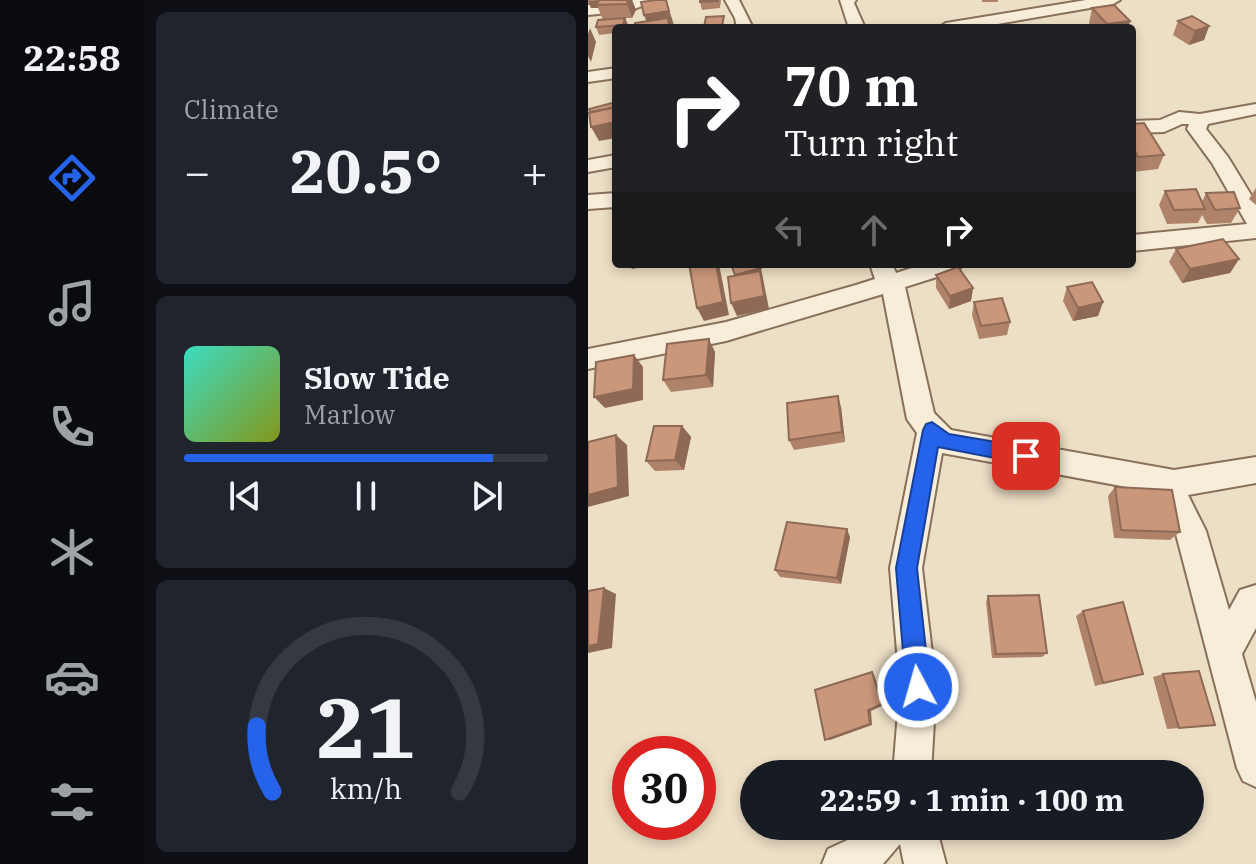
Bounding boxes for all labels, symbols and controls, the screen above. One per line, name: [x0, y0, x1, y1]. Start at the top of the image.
text: 22:58: [23, 34, 121, 81]
text: 70 m: [784, 49, 919, 121]
icon: right: [652, 56, 756, 160]
text: Climate: [184, 92, 279, 126]
text: Turn right: [784, 119, 958, 166]
text: 20.5°: [289, 131, 443, 210]
text: −: [184, 143, 210, 200]
text: +: [522, 143, 548, 200]
icon: directions: [44, 150, 100, 206]
icon: left: [768, 208, 812, 252]
icon: ahead: [852, 208, 896, 252]
icon: right: [936, 208, 980, 252]
icon: music: [44, 275, 100, 331]
text: Slow Tide: [304, 358, 450, 397]
text: Marlow: [304, 397, 395, 431]
icon: phone: [44, 399, 100, 455]
pin: [992, 422, 1060, 490]
icon: arrive: [1004, 434, 1048, 478]
icon: previous: [223, 474, 267, 518]
icon: pause: [344, 474, 388, 518]
icon: next: [465, 474, 509, 518]
icon: climate: [44, 524, 100, 580]
position arrow: [876, 645, 960, 729]
icon: car: [44, 649, 100, 705]
text: 21: [316, 673, 416, 781]
speed limit sign: 30: [612, 736, 716, 840]
text: km/h: [330, 770, 402, 807]
icon: filters: [44, 774, 100, 830]
text: 22:59 · 1 min · 100 m: [820, 780, 1124, 819]

